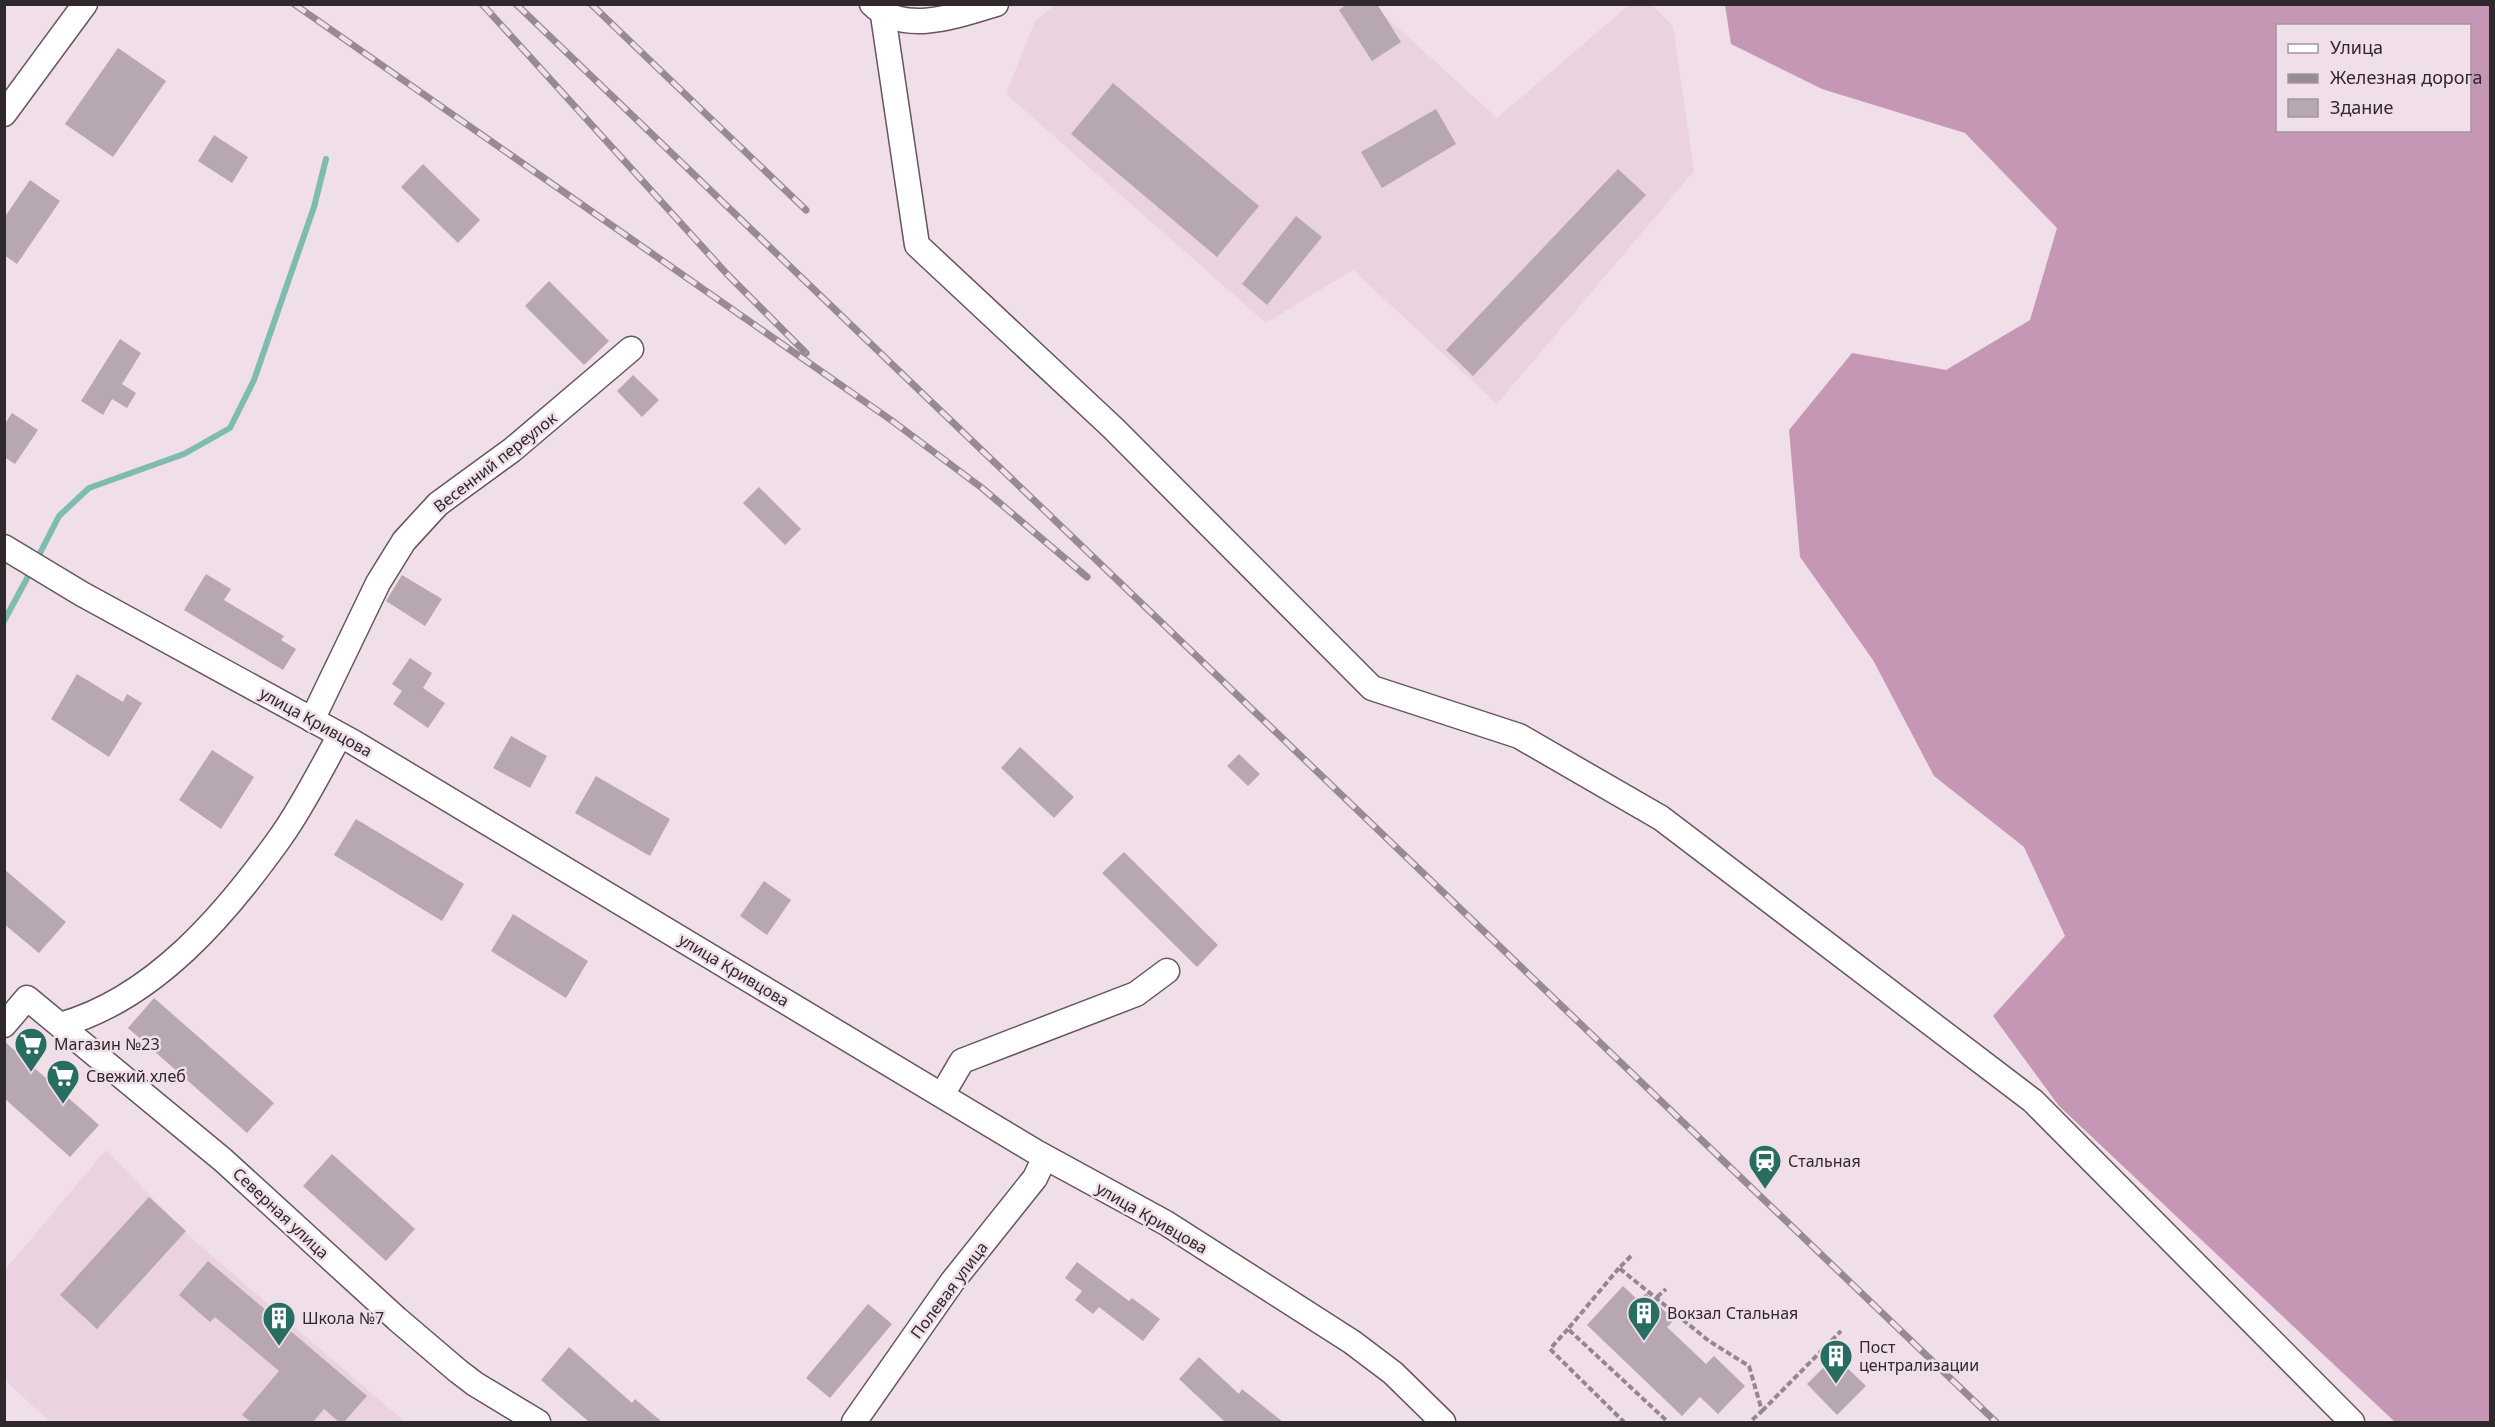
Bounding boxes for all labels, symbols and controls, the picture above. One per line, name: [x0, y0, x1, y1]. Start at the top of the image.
legend: [2276, 24, 2471, 132]
text: Улица: [2330, 35, 2383, 59]
text: Железная дорога: [2330, 65, 2482, 89]
text: Здание: [2330, 95, 2394, 119]
street label: Весенний переулок: [429, 407, 562, 517]
street label: улица Кривцова: [256, 682, 376, 762]
street label: улица Кривцова: [675, 928, 793, 1012]
supermarket icon: Магазин №23: [13, 1026, 49, 1073]
place label: Магазин №23: [54, 1033, 160, 1055]
supermarket icon: Свежий хлеб: [45, 1058, 81, 1105]
place label: Свежий хлеб: [86, 1065, 186, 1087]
station icon: Стальная: [1747, 1143, 1783, 1190]
place label: Стальная: [1788, 1150, 1861, 1172]
street label: Северная улица: [228, 1163, 334, 1263]
street label: улица Кривцова: [1092, 1177, 1212, 1259]
street label: Полевая улица: [905, 1237, 993, 1343]
building icon: Вокзал Стальная: [1626, 1295, 1662, 1342]
building icon: Школа №7: [261, 1300, 297, 1347]
place label: Вокзал Стальная: [1667, 1302, 1798, 1324]
place label: Школа №7: [302, 1307, 384, 1329]
place label: Пост централизации: [1859, 1336, 1979, 1376]
building icon: Пост централизации: [1818, 1338, 1854, 1385]

